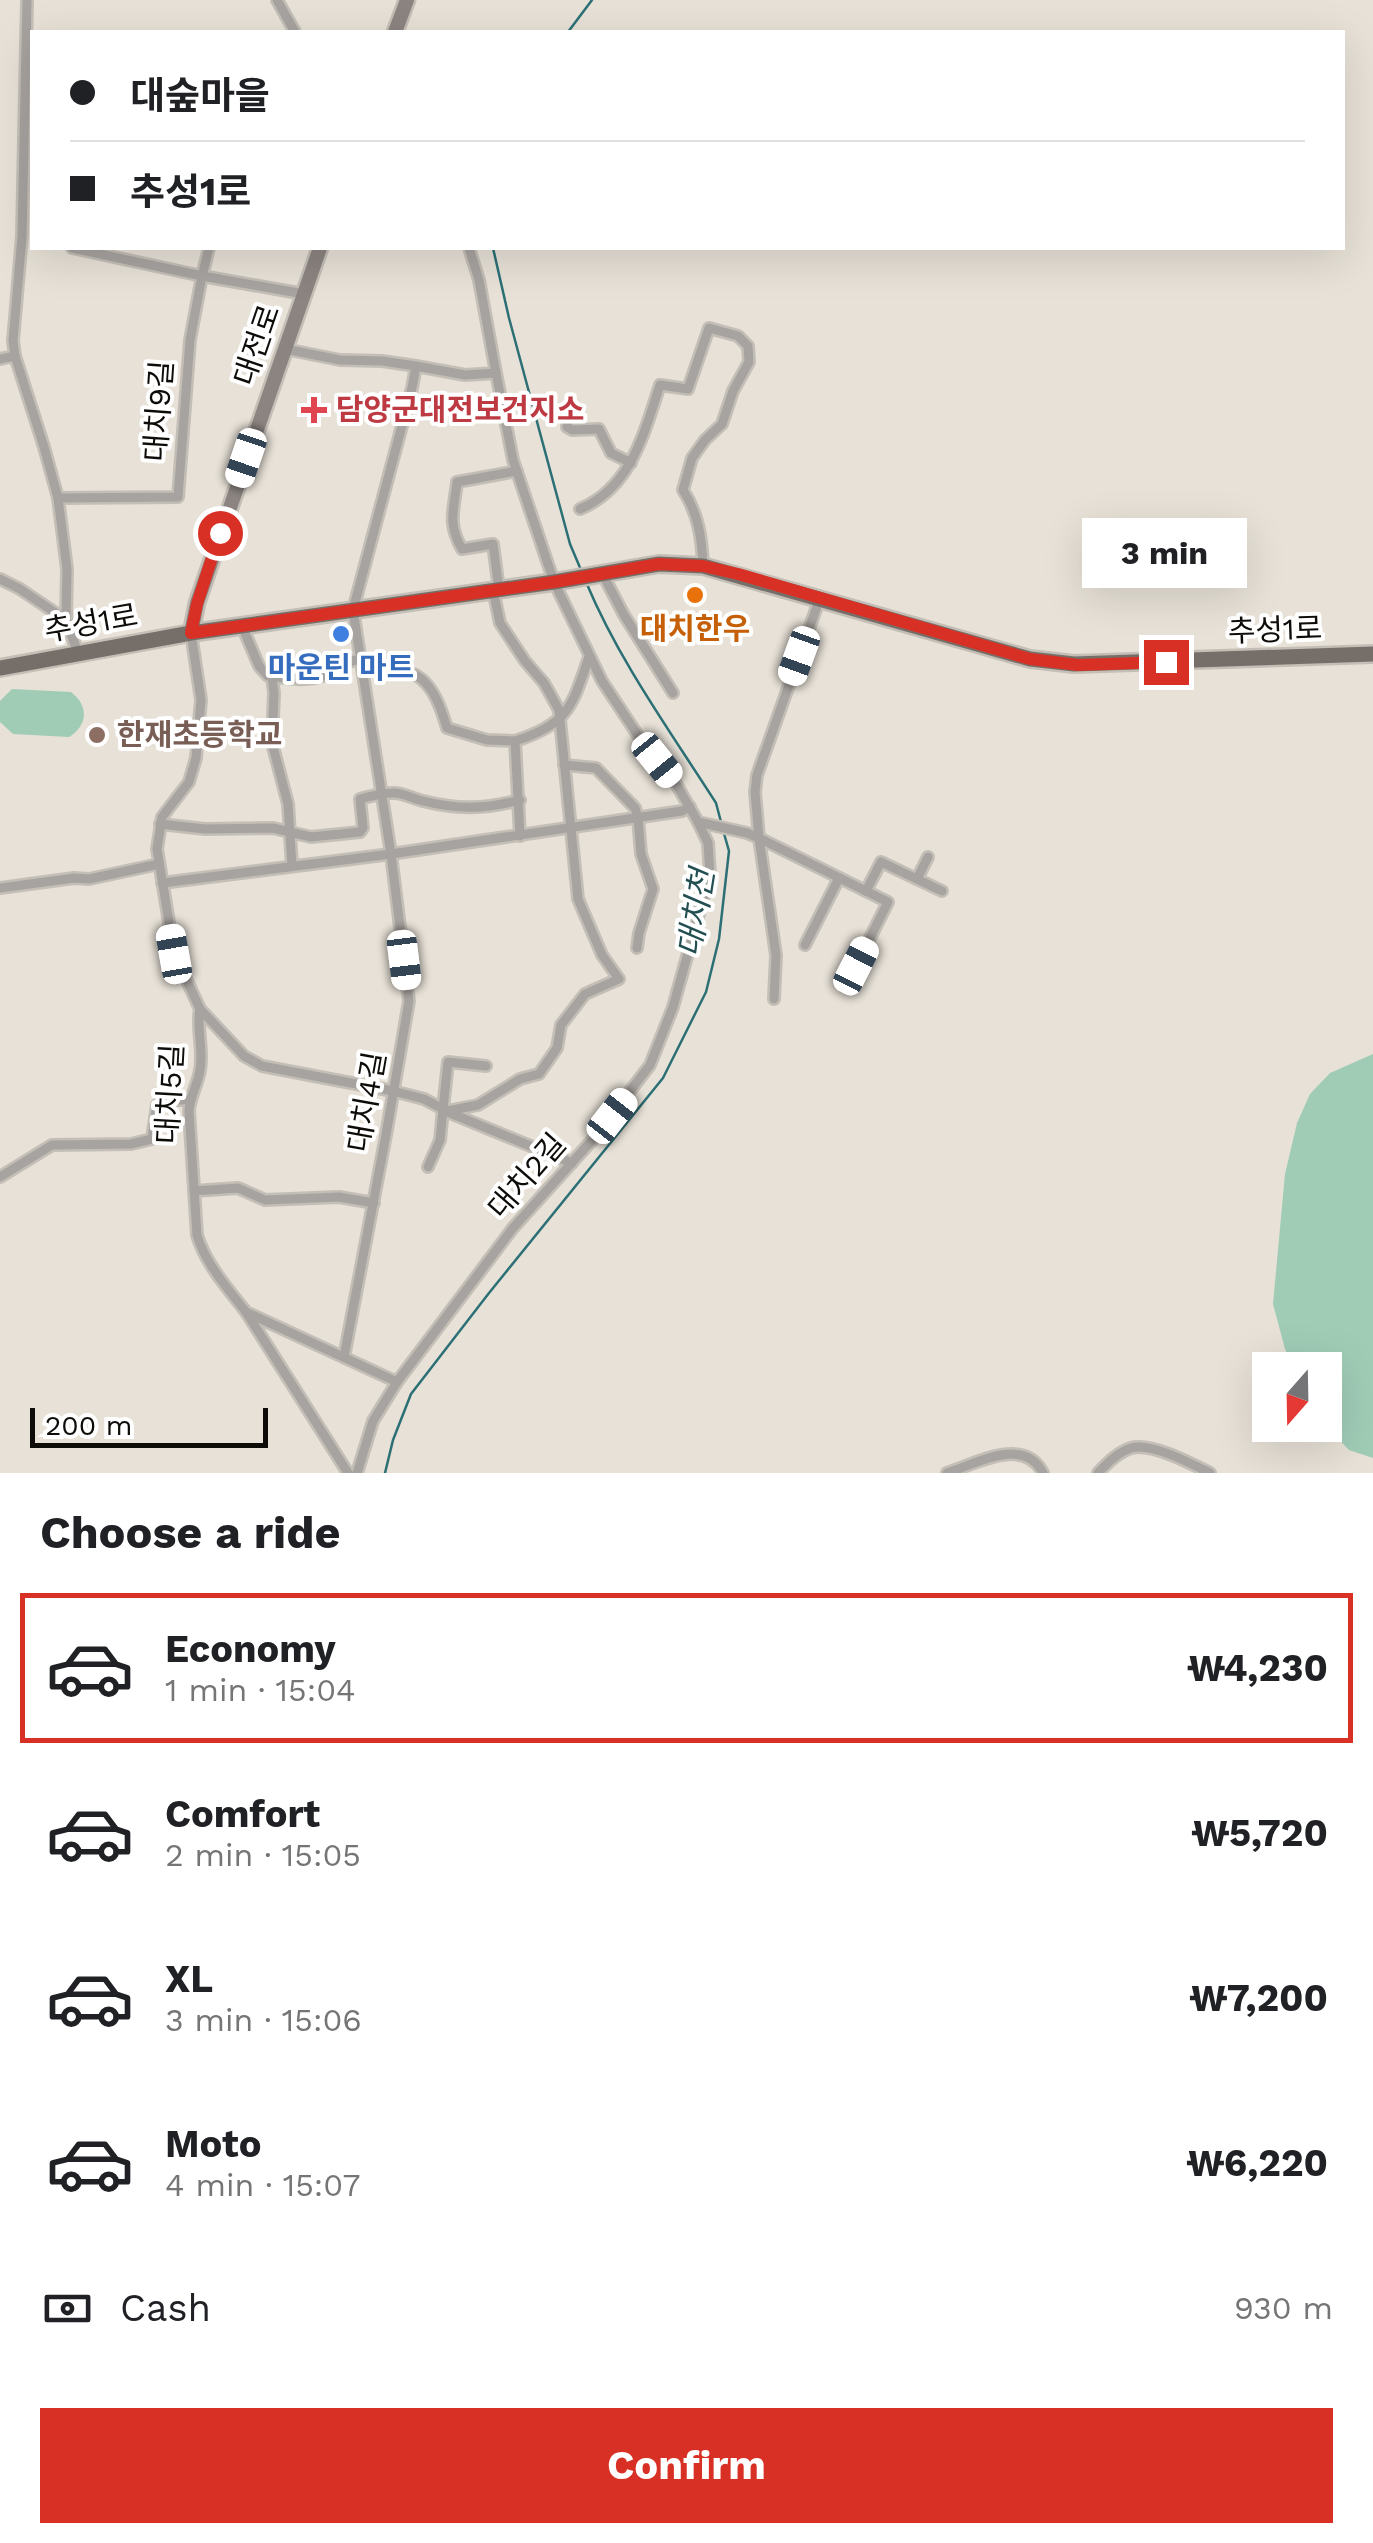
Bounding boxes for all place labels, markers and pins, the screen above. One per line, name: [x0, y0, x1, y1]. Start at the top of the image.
place label: 담양군대전보건지소: [336, 392, 584, 427]
marker: 담양군대전보건지소: [301, 397, 327, 423]
marker: 대치한우: [684, 584, 706, 606]
place label: 대치한우: [640, 611, 750, 646]
marker: 마운틴 마트: [330, 623, 352, 645]
place label: 마운틴 마트: [268, 650, 414, 685]
place label: 한재초등학교: [117, 717, 283, 752]
marker: 한재초등학교: [86, 724, 108, 746]

